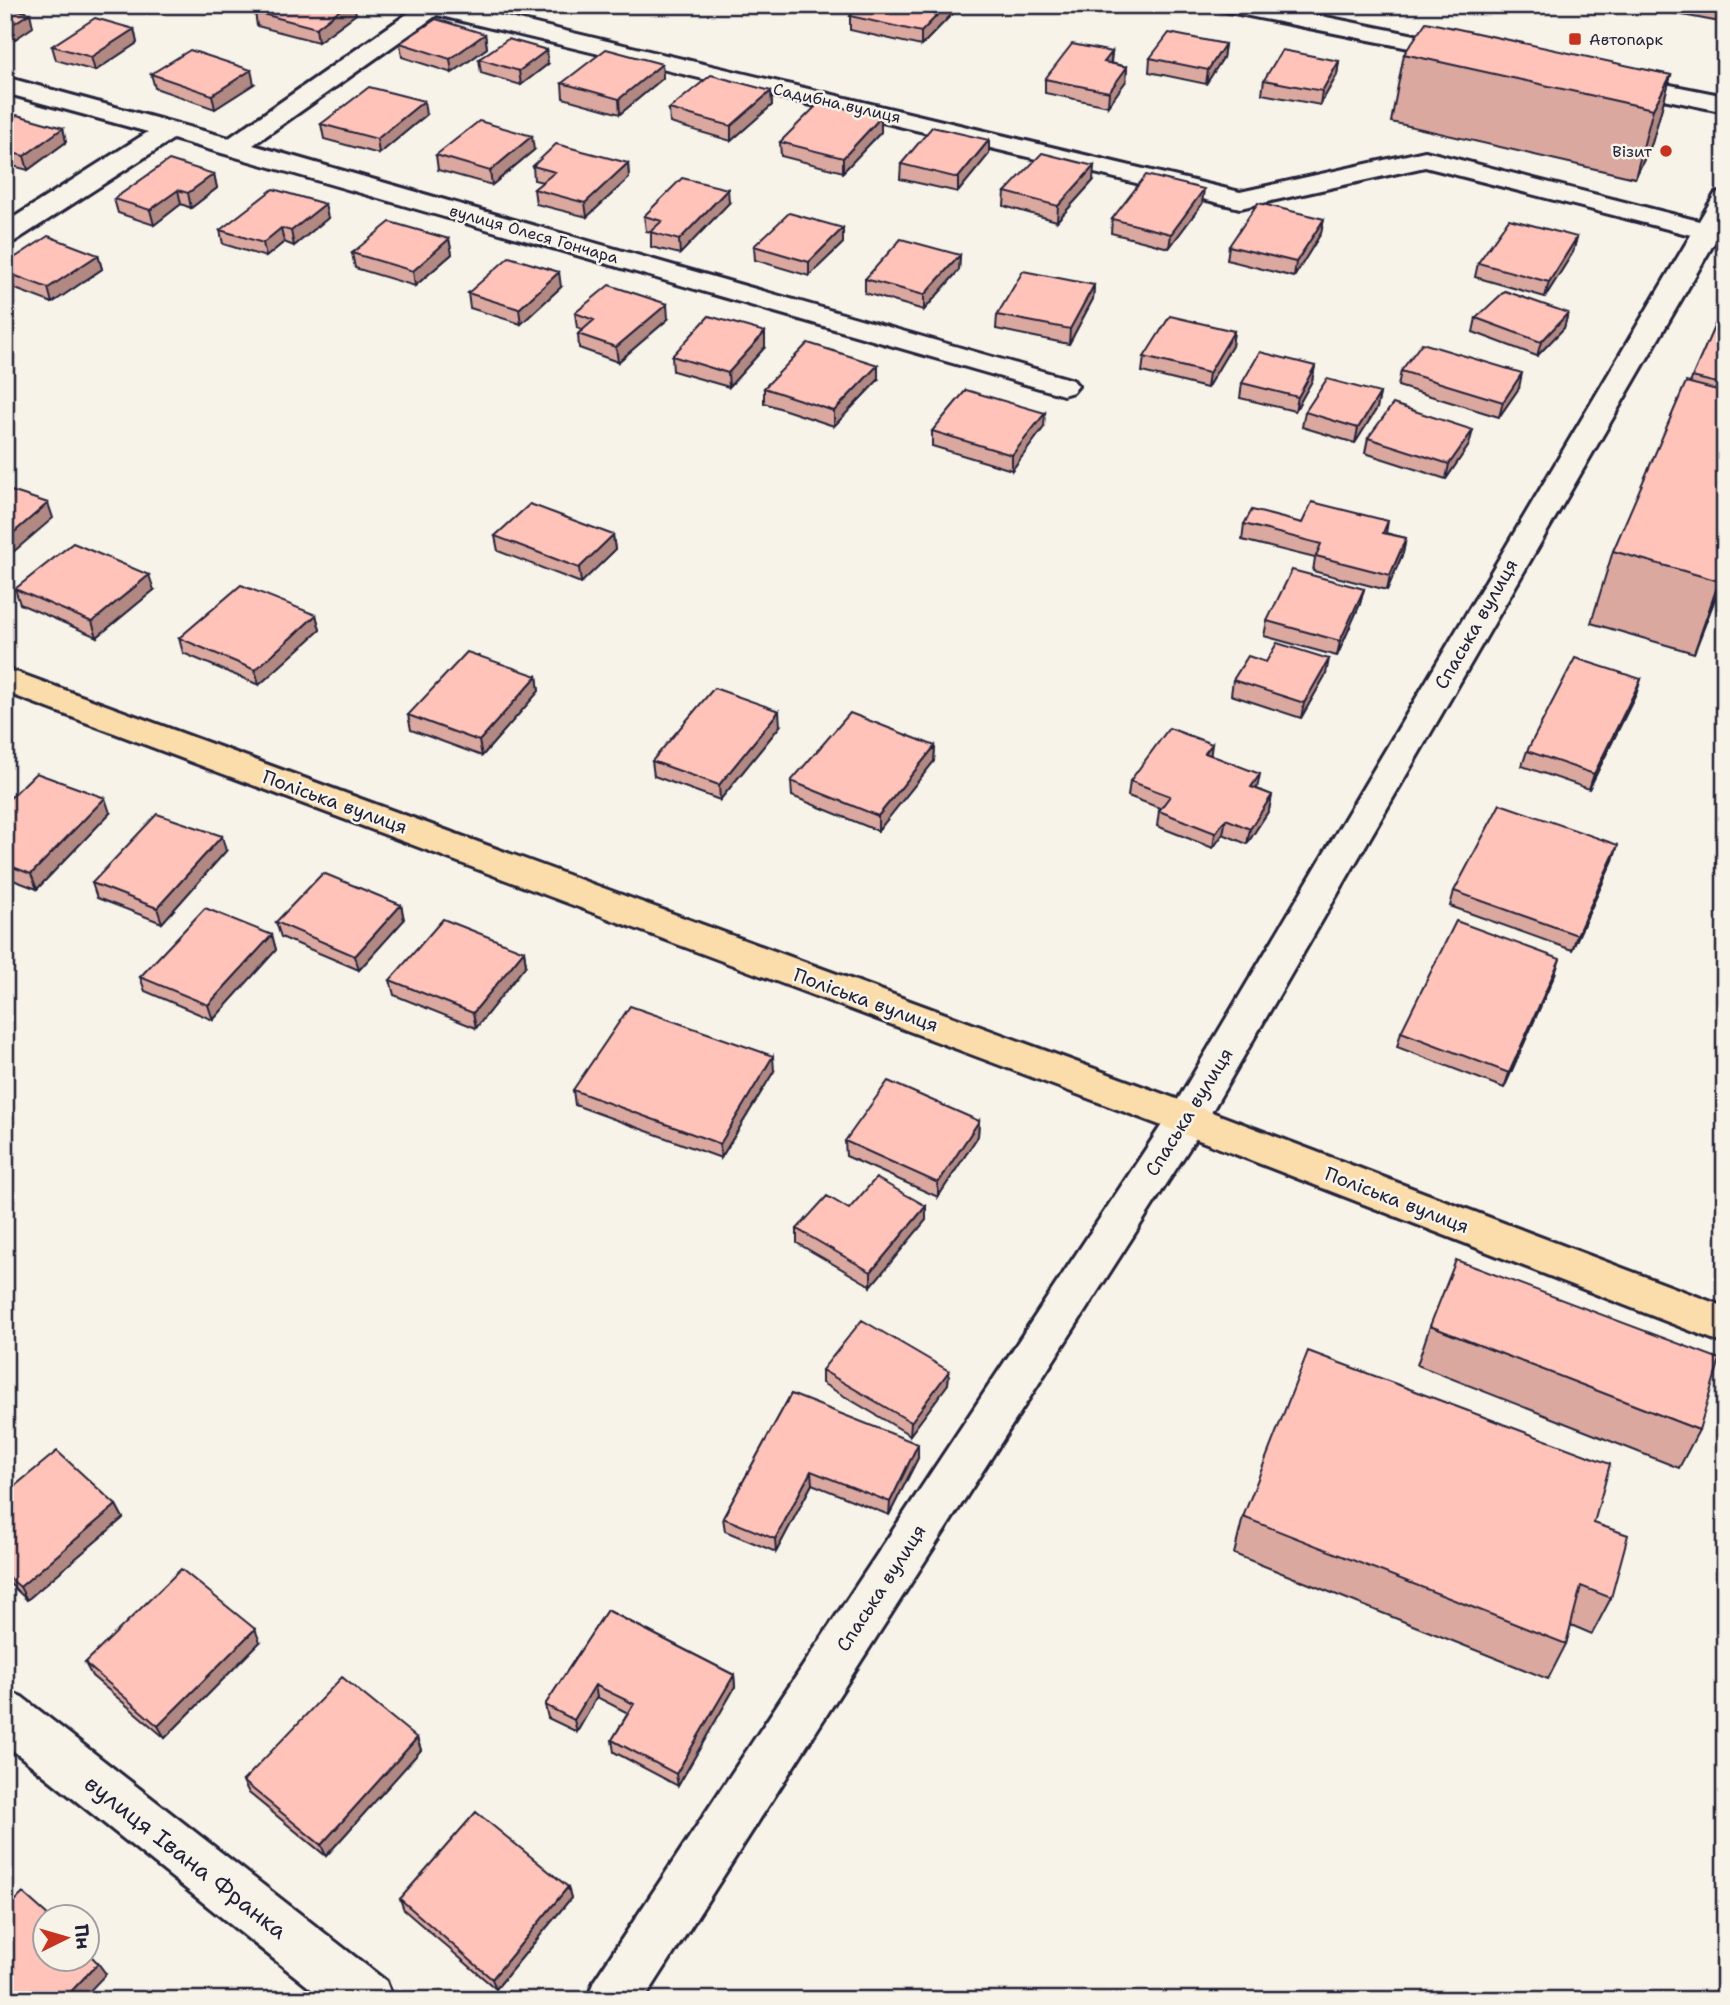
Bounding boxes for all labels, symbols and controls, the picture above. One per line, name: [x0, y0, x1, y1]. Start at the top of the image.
place label: Автопарк: [1589, 29, 1663, 50]
marker: Автопарк: [1567, 31, 1583, 47]
street label: Садибна вулиця: [771, 78, 903, 128]
place label: Візит: [1612, 141, 1653, 162]
marker: Візит: [1658, 143, 1674, 159]
street label: вулиця Олеся Гончара: [447, 200, 621, 268]
street label: Спаська вулиця: [1428, 554, 1524, 694]
street label: Поліська вулиця: [259, 764, 411, 840]
street label: Поліська вулиця: [790, 962, 942, 1038]
street label: Спаська вулиця: [1140, 1043, 1238, 1181]
street label: Поліська вулиця: [1321, 1161, 1473, 1239]
street label: Спаська вулиця: [831, 1520, 931, 1656]
street label: вулиця Івана Франка: [79, 1768, 293, 1946]
north arrow: [32, 1904, 102, 1974]
text: Пн: [69, 1923, 96, 1950]

